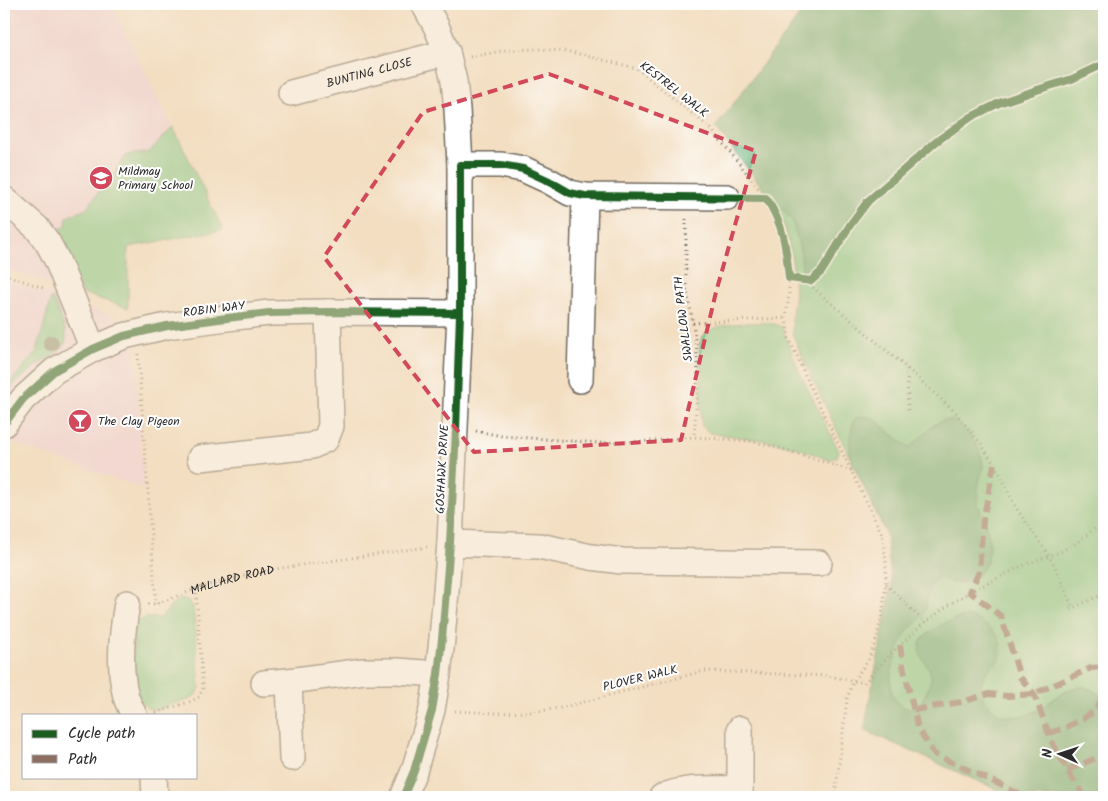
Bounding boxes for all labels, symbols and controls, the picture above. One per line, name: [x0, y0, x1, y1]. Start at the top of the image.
street label: BUNTING CLOSE: [325, 52, 415, 93]
street label: KESTREL WALK: [635, 56, 713, 123]
place label: Mildmay Primary School: [118, 162, 193, 195]
school or university icon: Mildmay Primary School: [88, 165, 114, 191]
street label: SWALLOW PATH: [669, 275, 698, 363]
street label: ROBIN WAY: [182, 296, 247, 323]
bar icon: The Clay Pigeon: [67, 408, 93, 434]
place label: The Clay Pigeon: [98, 412, 180, 431]
street label: GOSHAWK DRIVE: [431, 423, 454, 514]
street label: MALLARD ROAD: [187, 560, 276, 600]
street label: PLOVER WALK: [601, 660, 680, 697]
legend: [22, 714, 198, 778]
text: Cycle path: [68, 722, 135, 746]
north arrow: [1036, 728, 1086, 778]
text: Path: [68, 748, 97, 772]
text: N: [1037, 748, 1059, 758]

